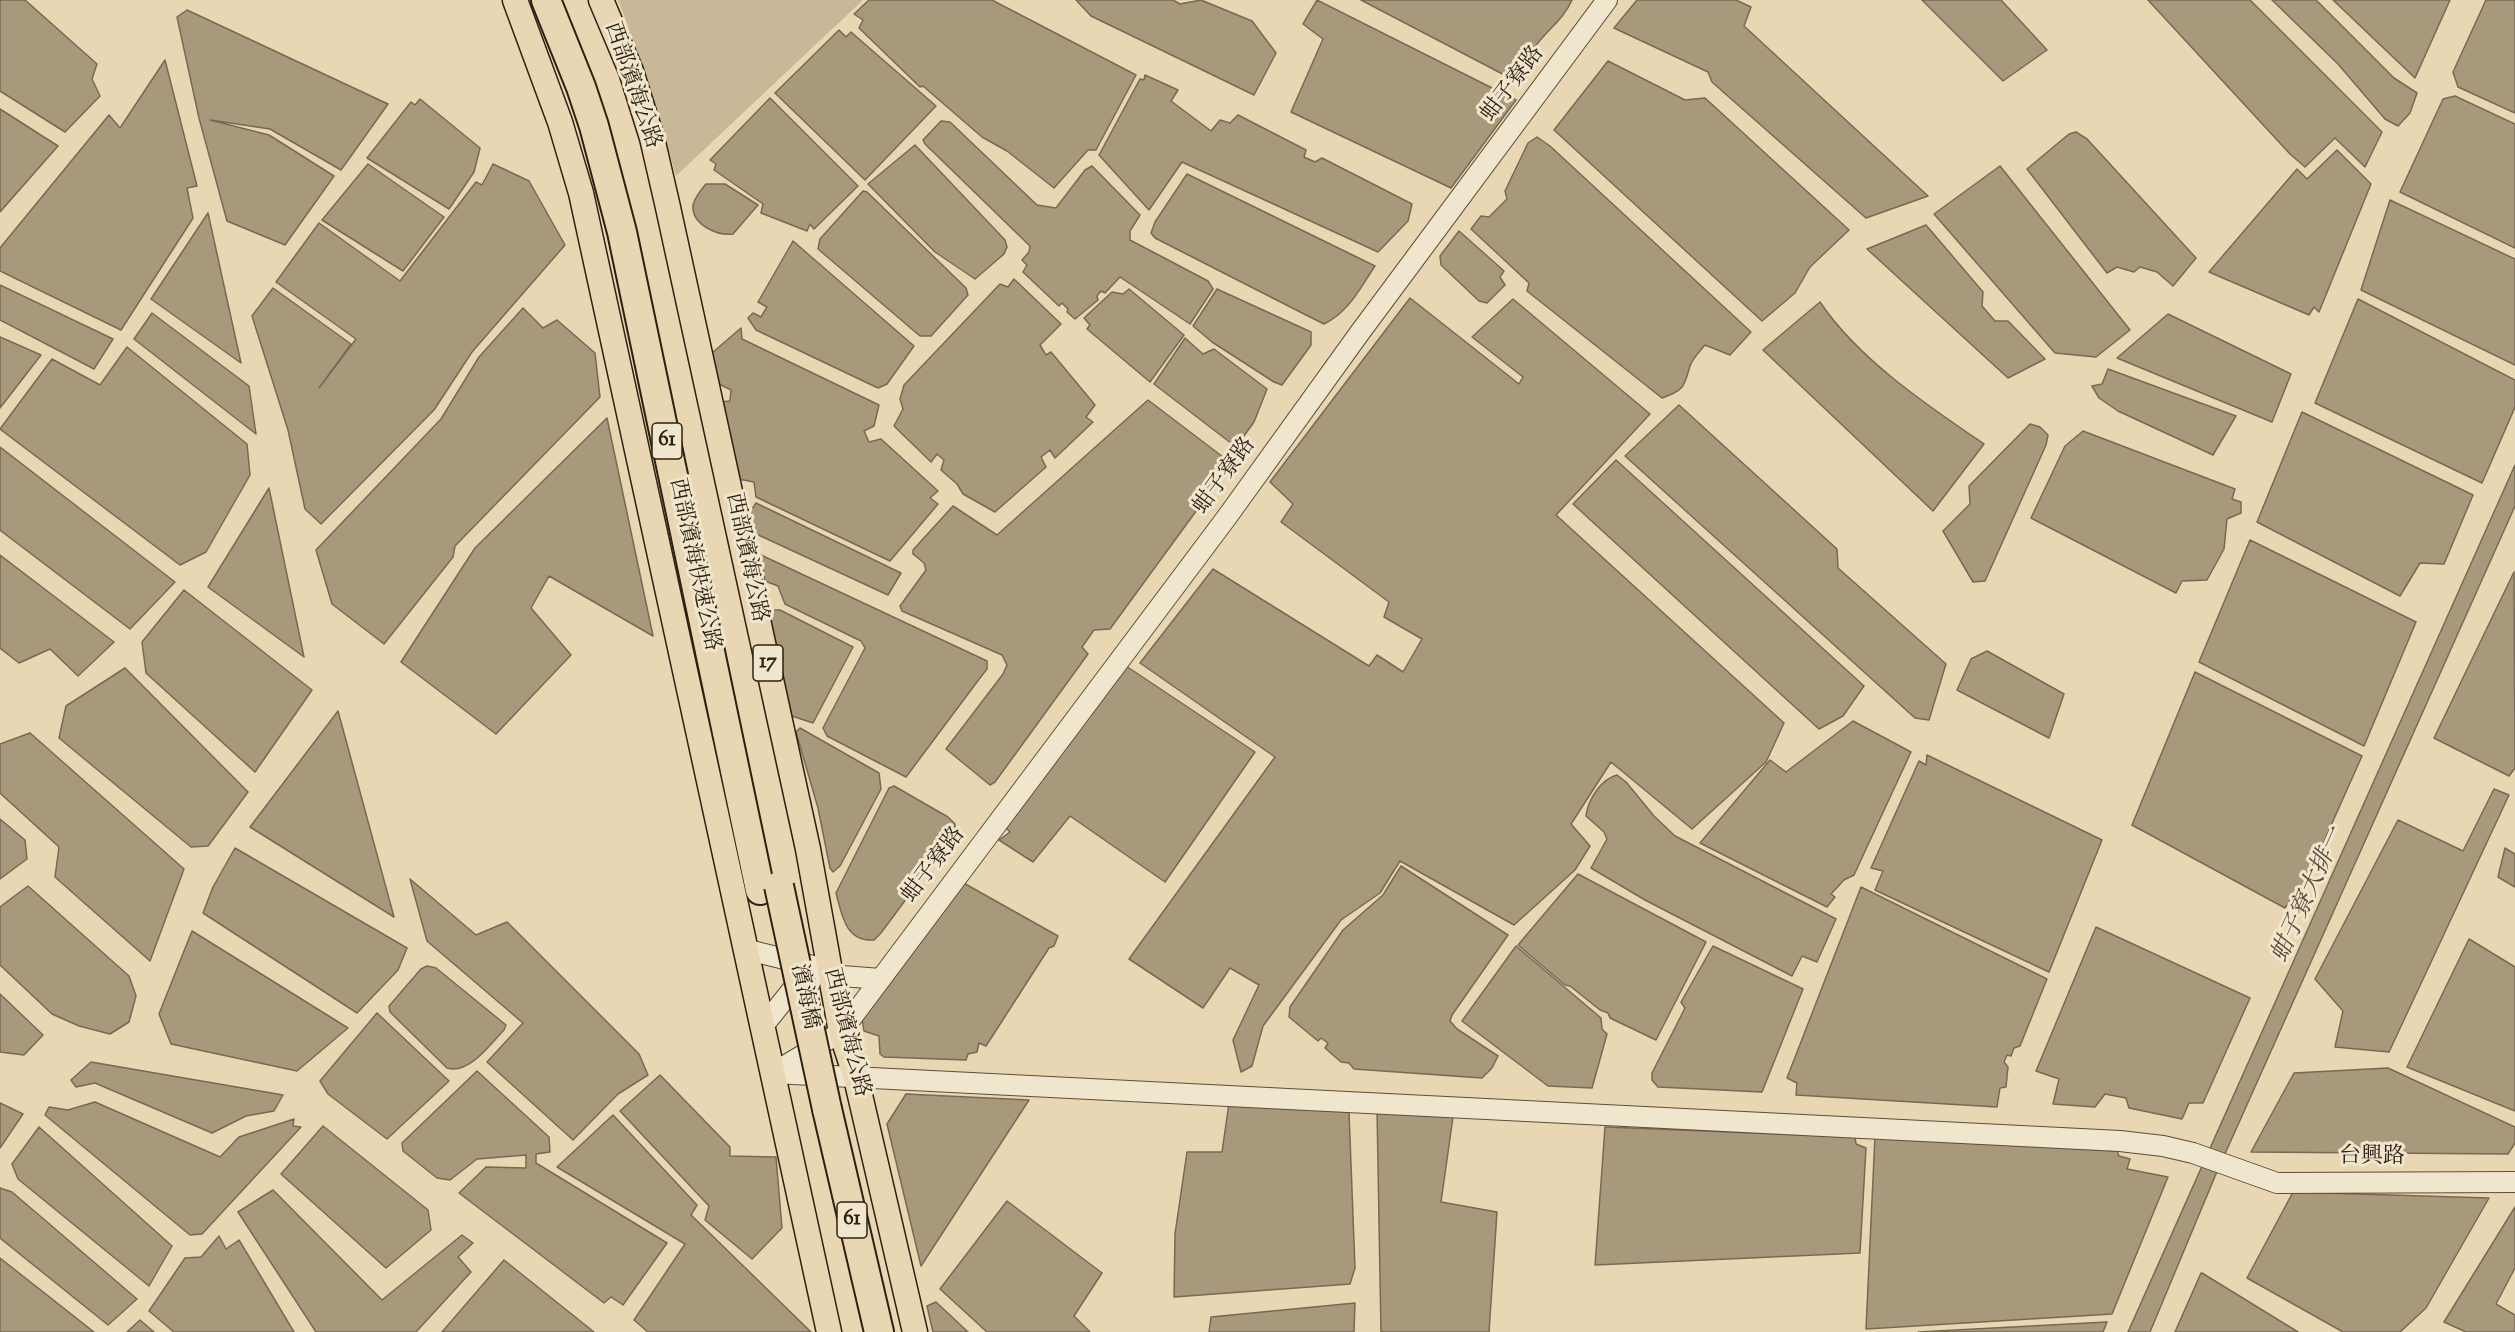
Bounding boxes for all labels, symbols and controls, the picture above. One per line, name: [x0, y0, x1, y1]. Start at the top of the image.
street label: 西部濱海公路: [597, 19, 665, 153]
street label: 蚶子寮路: [1477, 42, 1551, 128]
road number: 61: [652, 423, 682, 459]
street label: 蚶子寮路: [1189, 434, 1263, 520]
street label: 西部濱海快速公路: [662, 476, 724, 654]
street label: 西部濱海公路: [718, 491, 772, 625]
road number: 17: [753, 645, 783, 681]
street label: 蚶子寮路: [898, 823, 972, 909]
water label: 蚶子寮大排一: [2268, 824, 2352, 968]
street label: 濱海橋: [783, 962, 823, 1032]
street label: 西部濱海公路: [816, 966, 874, 1100]
street label: 台興路: [2339, 1145, 2405, 1171]
road number: 61: [837, 1202, 867, 1238]

